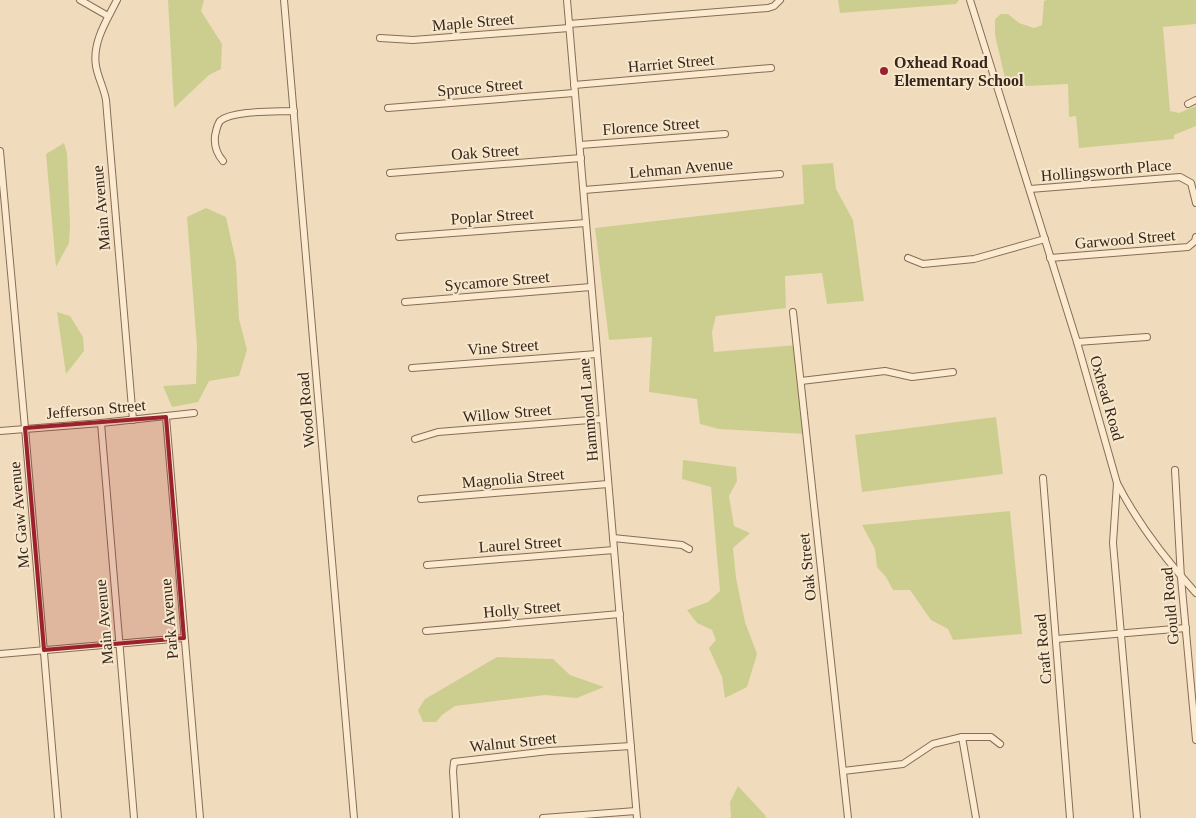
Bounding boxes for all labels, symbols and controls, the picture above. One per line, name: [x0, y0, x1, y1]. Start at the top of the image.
street label: Maple Street: [431, 10, 515, 35]
street label: Harriet Street: [627, 51, 715, 75]
place label: Oxhead Road Elementary School: [894, 54, 1024, 90]
marker: Oxhead Road Elementary School: [878, 65, 890, 77]
street label: Spruce Street: [437, 75, 524, 100]
street label: Florence Street: [602, 114, 701, 138]
street label: Oak Street: [450, 141, 520, 163]
street label: Lehman Avenue: [628, 155, 734, 181]
street label: Hollingsworth Place: [1040, 156, 1172, 185]
street label: Main Avenue: [89, 165, 113, 251]
street label: Poplar Street: [450, 205, 535, 228]
street label: Garwood Street: [1074, 226, 1177, 252]
street label: Sycamore Street: [444, 268, 551, 295]
street label: Vine Street: [467, 336, 540, 358]
street label: Oxhead Road: [1087, 354, 1127, 442]
street label: Hammond Lane: [575, 358, 601, 462]
street label: Wood Road: [294, 372, 318, 448]
street label: Jefferson Street: [46, 396, 147, 422]
street label: Willow Street: [462, 401, 552, 425]
street label: Mc Gaw Avenue: [6, 461, 32, 569]
street label: Magnolia Street: [461, 465, 566, 492]
street label: Oak Street: [795, 532, 819, 602]
street label: Laurel Street: [478, 533, 563, 555]
street label: Gould Road: [1158, 567, 1182, 645]
street label: Park Avenue: [157, 578, 181, 660]
street label: Main Avenue: [92, 579, 116, 665]
street label: Holly Street: [483, 597, 562, 622]
street label: Craft Road: [1031, 613, 1055, 685]
street label: Walnut Street: [469, 729, 558, 755]

